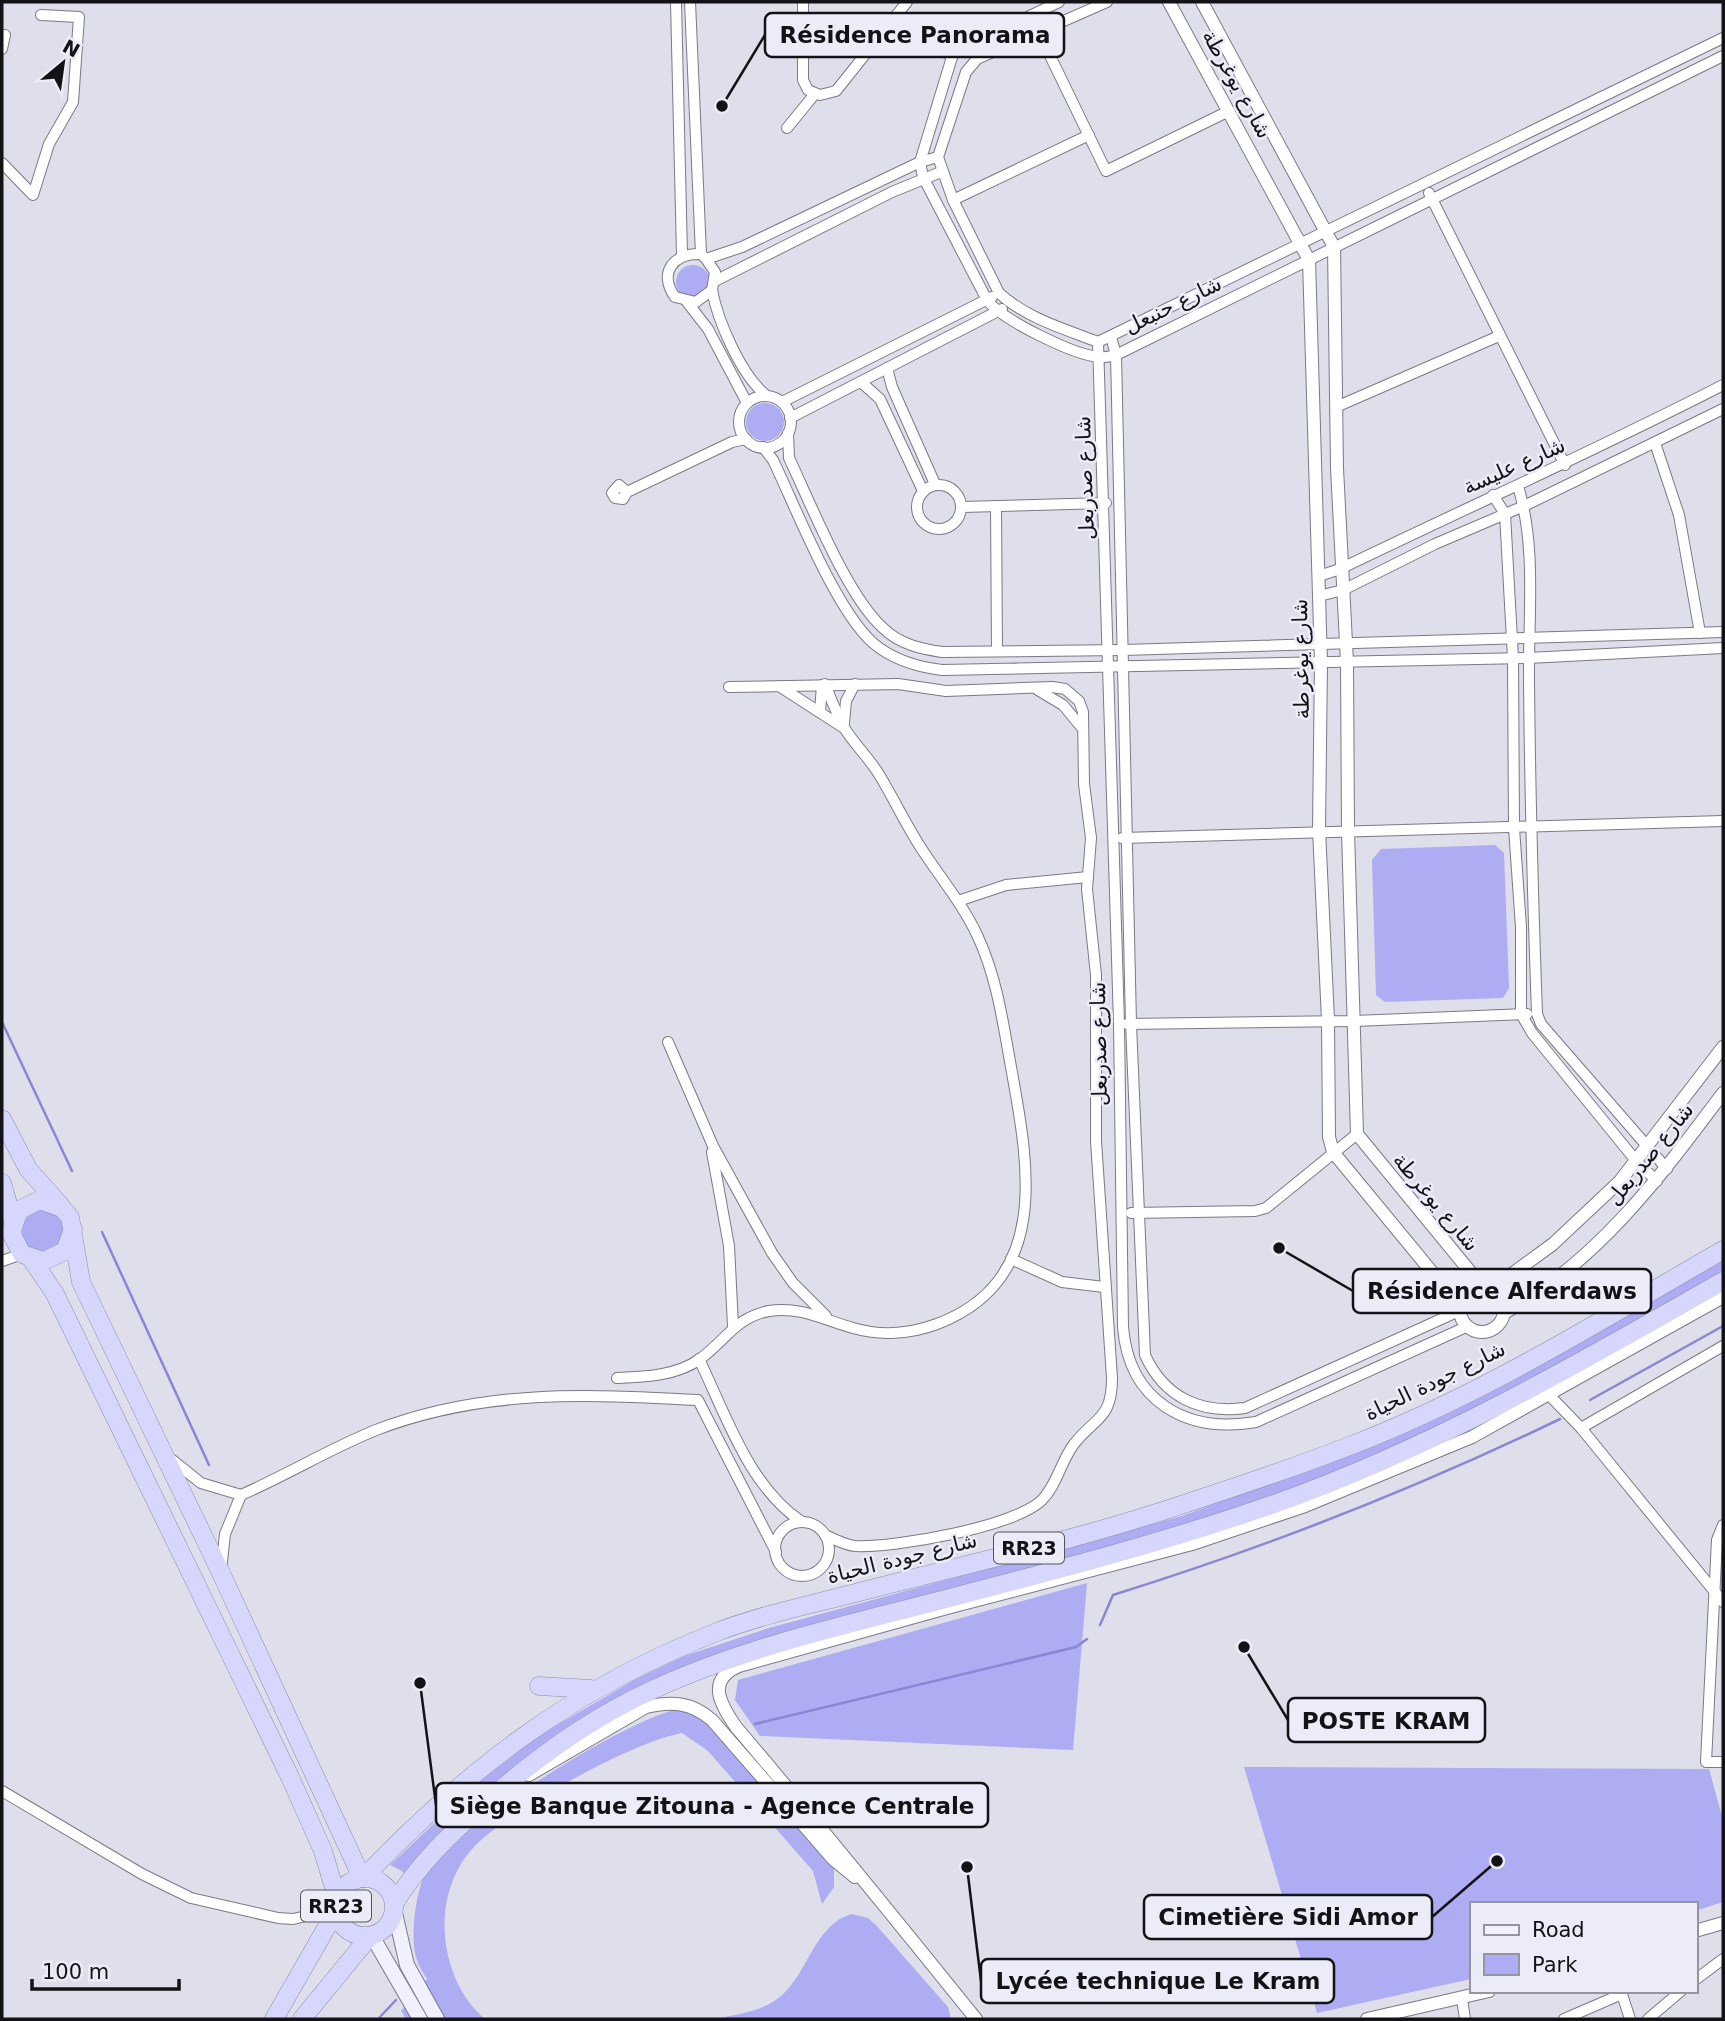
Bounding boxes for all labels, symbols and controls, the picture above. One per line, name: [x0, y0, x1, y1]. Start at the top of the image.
callout: Résidence Panorama: [765, 13, 1064, 57]
text: Résidence Panorama: [780, 22, 1050, 48]
street label: شارع يوغرطة: [1197, 25, 1277, 143]
north arrow: [28, 28, 98, 98]
text: N: [59, 35, 84, 62]
street label: شارع حنبعل: [1121, 271, 1225, 339]
street label: شارع صدربعل: [1071, 416, 1099, 540]
street label: شارع عليسة: [1459, 433, 1569, 499]
street label: شارع يوغرطة: [1288, 599, 1314, 719]
street label: شارع صدربعل: [1086, 982, 1112, 1106]
street label: شارع صدربعل: [1602, 1098, 1698, 1210]
street label: شارع يوغرطة: [1388, 1148, 1484, 1256]
callout: Résidence Alferdaws: [1353, 1269, 1651, 1313]
text: Résidence Alferdaws: [1367, 1278, 1637, 1304]
street label: شارع جودة الحياة: [1361, 1337, 1509, 1425]
street label: شارع جودة الحياة: [825, 1528, 979, 1588]
road number: RR23: [994, 1532, 1064, 1564]
callout: POSTE KRAM: [1288, 1698, 1485, 1742]
text: POSTE KRAM: [1302, 1708, 1470, 1734]
callout: Siège Banque Zitouna - Agence Centrale: [436, 1783, 988, 1827]
text: Siège Banque Zitouna - Agence Centrale: [450, 1793, 974, 1819]
road number: RR23: [301, 1890, 371, 1922]
callout: Cimetière Sidi Amor: [1144, 1895, 1432, 1939]
legend: [1470, 1902, 1697, 1993]
text: Cimetière Sidi Amor: [1158, 1904, 1418, 1930]
text: Road: [1532, 1918, 1585, 1942]
scale bar: [32, 1948, 178, 1992]
text: Park: [1532, 1953, 1578, 1977]
callout: Lycée technique Le Kram: [981, 1959, 1334, 2003]
text: 100 m: [42, 1960, 109, 1984]
text: Lycée technique Le Kram: [995, 1968, 1321, 1994]

